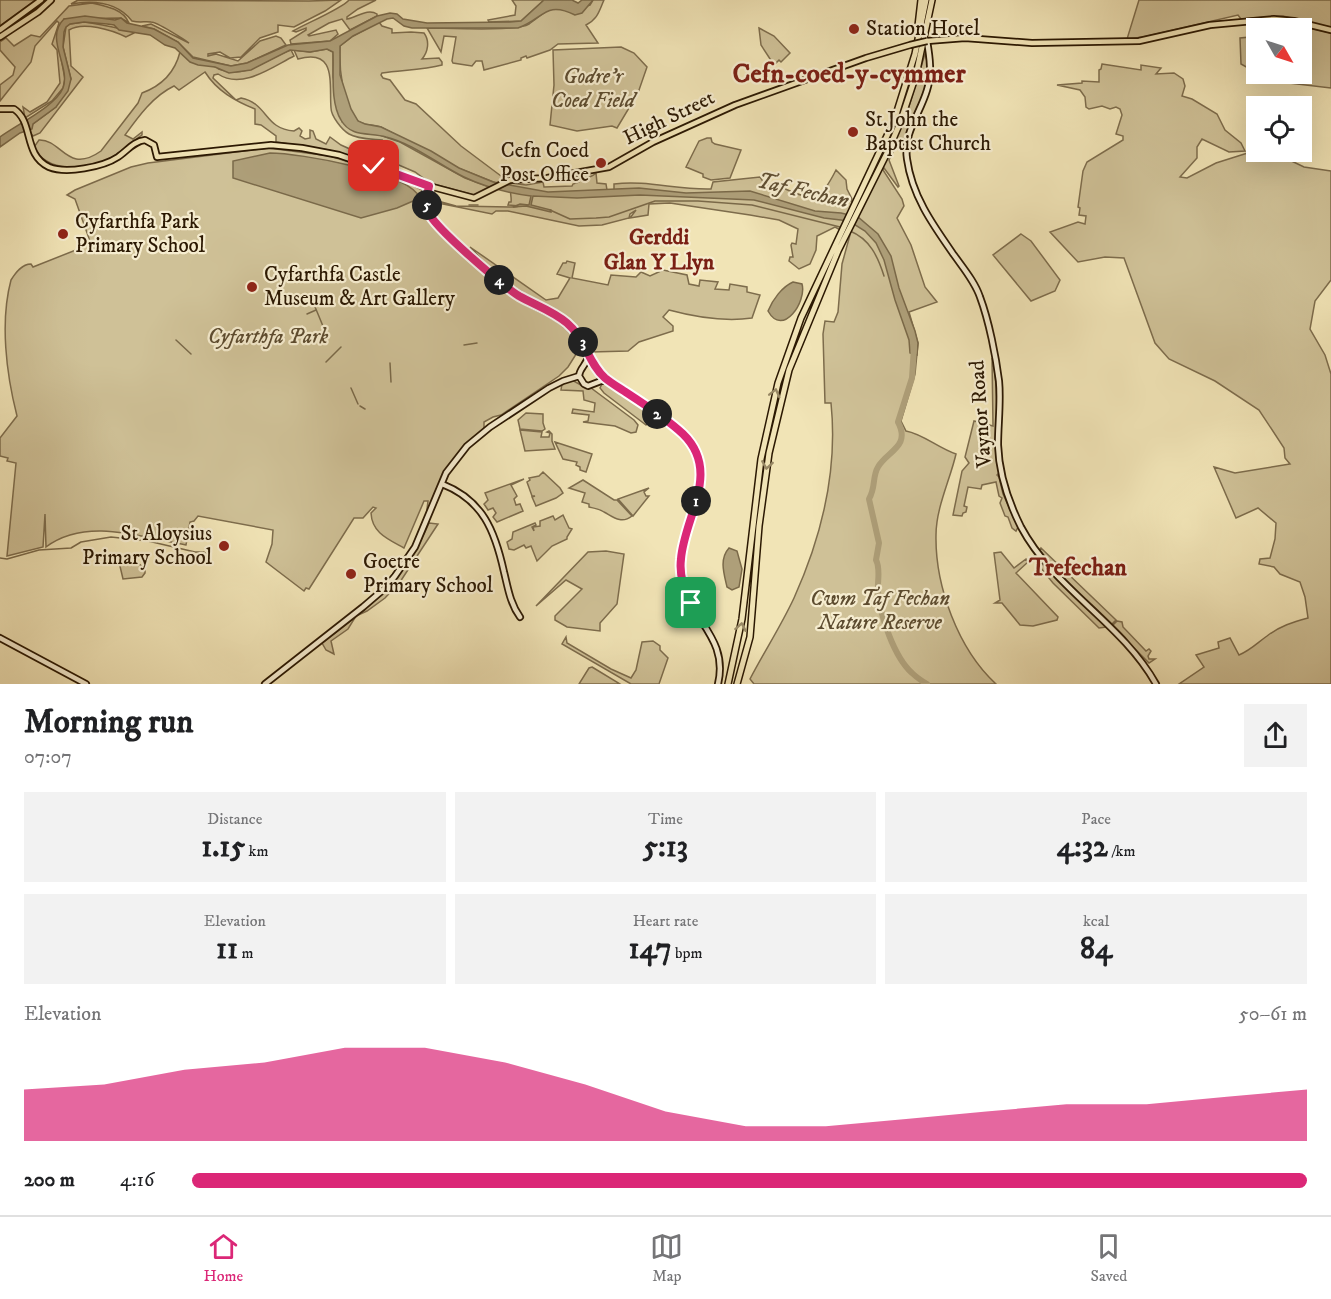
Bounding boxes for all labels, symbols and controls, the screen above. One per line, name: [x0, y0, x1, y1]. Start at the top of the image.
place label: Station Hotel: [866, 16, 980, 42]
north arrow: [1246, 18, 1312, 84]
map controls: [1246, 18, 1312, 162]
marker: Station Hotel: [847, 22, 861, 36]
district label: Cefn-coed-y-cymmer: [732, 57, 966, 91]
park label: Godre'r Coed Field: [551, 64, 638, 114]
street label: High Street: [619, 85, 719, 151]
button: locate: [1246, 96, 1312, 162]
place label: St.John the Baptist Church: [865, 107, 991, 157]
marker: St.John the Baptist Church: [846, 125, 860, 139]
place label: Cefn Coed Post Office: [500, 138, 590, 188]
pin: [348, 140, 399, 191]
icon: check: [357, 149, 390, 182]
marker: Cefn Coed Post Office: [594, 156, 608, 170]
water label: Taf Fechan: [754, 167, 852, 215]
pin: 5: [412, 190, 442, 220]
text: 5: [423, 195, 431, 215]
place label: Cyfarthfa Park Primary School: [75, 209, 206, 259]
district label: Gerddi Glan Y Llyn: [604, 224, 715, 276]
marker: Cyfarthfa Park Primary School: [56, 227, 70, 241]
place label: Cyfarthfa Castle Museum & Art Gallery: [264, 262, 456, 312]
pin: 4: [484, 265, 514, 295]
text: 4: [494, 270, 504, 290]
marker: Cyfarthfa Castle Museum & Art Gallery: [245, 280, 259, 294]
park label: Cyfarthfa Park: [208, 324, 328, 350]
pin: 3: [568, 327, 598, 357]
text: 3: [580, 332, 586, 352]
street label: Vaynor Road: [964, 359, 998, 470]
one-way arrow: [768, 388, 781, 398]
pin: 2: [642, 399, 672, 429]
text: 2: [653, 404, 661, 424]
one-way arrow: [762, 461, 774, 470]
pin: 1: [681, 486, 711, 516]
text: 1: [693, 491, 699, 511]
place label: St Aloysius Primary School: [82, 521, 213, 571]
marker: St Aloysius Primary School: [217, 539, 231, 553]
place label: Goetre Primary School: [363, 549, 494, 599]
district label: Trefechan: [1028, 553, 1127, 583]
marker: Goetre Primary School: [344, 567, 358, 581]
pin: [665, 577, 716, 628]
icon: arrive: [674, 586, 707, 619]
park label: Cwm Taf Fechan Nature Reserve: [810, 586, 950, 636]
one-way arrow: [734, 622, 747, 632]
text: Morning run: [24, 702, 193, 743]
button: share: [1244, 704, 1307, 767]
text: 07:07: [24, 745, 72, 770]
text: Distance: [207, 809, 262, 829]
text: Time: [648, 809, 683, 829]
text: Pace: [1081, 809, 1111, 829]
text: 1.15: [201, 829, 245, 866]
text: 5:13: [643, 829, 688, 866]
text: 4:32: [1057, 829, 1108, 866]
text: km: [245, 841, 268, 861]
text: /km: [1108, 841, 1136, 861]
text: Elevation: [204, 911, 266, 931]
text: Heart rate: [633, 911, 698, 931]
text: kcal: [1083, 911, 1109, 931]
text: 11: [216, 931, 238, 968]
text: 147: [628, 931, 672, 968]
text: 84: [1080, 931, 1112, 968]
text: m: [238, 943, 254, 963]
text: bpm: [672, 943, 703, 963]
text: Elevation: [24, 1002, 101, 1027]
text: 50–61 m: [1239, 1002, 1307, 1027]
text: 200 m: [24, 1168, 75, 1193]
text: 4:16: [120, 1168, 154, 1193]
tab: Home: [204, 1230, 243, 1286]
tab: Map: [650, 1230, 683, 1286]
tab: Saved: [1091, 1230, 1127, 1286]

